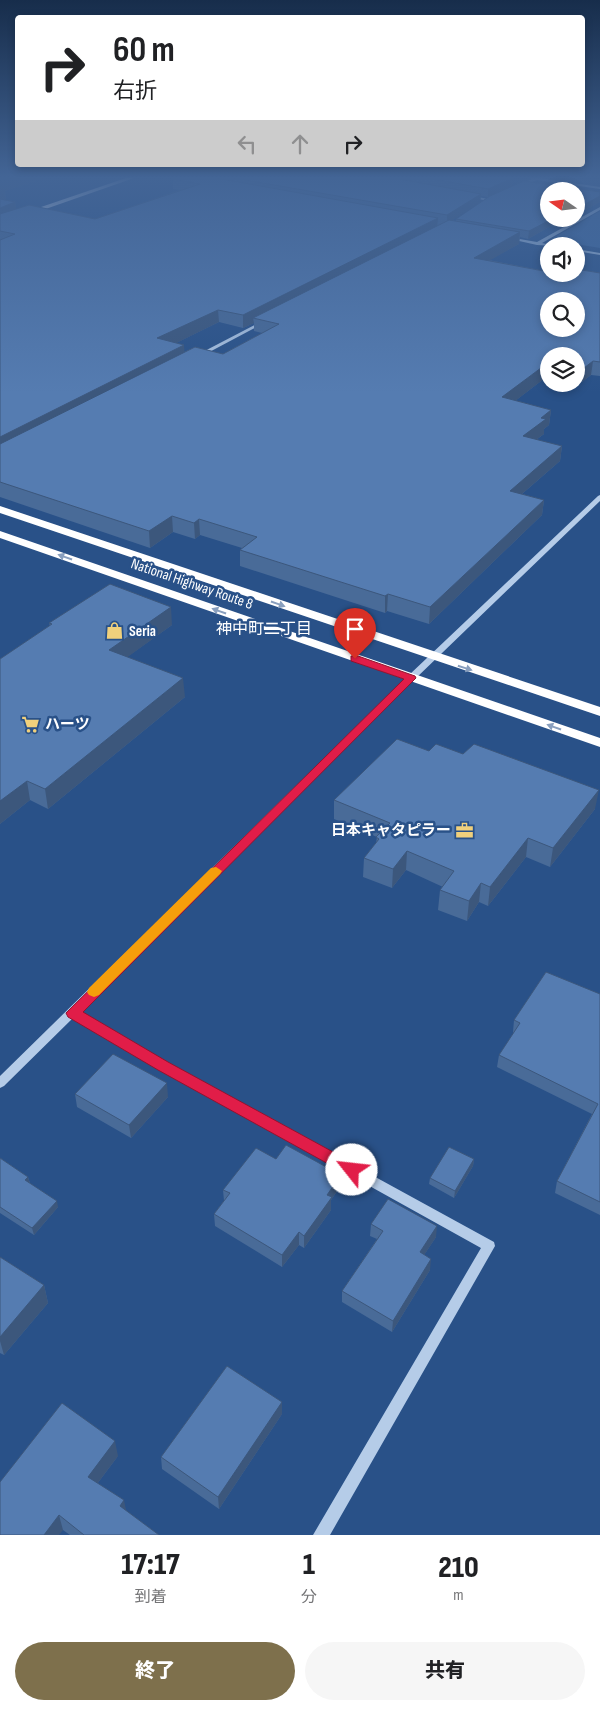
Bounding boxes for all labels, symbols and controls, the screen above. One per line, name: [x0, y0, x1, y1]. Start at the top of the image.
text: 60 m: [113, 29, 175, 72]
icon: right: [30, 35, 95, 100]
text: 右折: [113, 78, 157, 105]
icon: left: [233, 130, 261, 158]
icon: ahead: [286, 130, 314, 158]
icon: right: [339, 130, 367, 158]
north arrow: [540, 182, 585, 228]
map controls: [540, 182, 585, 392]
button: sound: [540, 237, 585, 282]
button: search: [540, 292, 585, 337]
button: layers: [540, 347, 585, 392]
one-way arrow: [58, 553, 73, 560]
street label: National Highway Route 8: [128, 554, 256, 614]
one-way arrow: [271, 600, 286, 608]
one-way arrow: [211, 607, 226, 614]
pin: [334, 608, 376, 659]
icon: arrive: [341, 615, 369, 643]
district label: 神中町二丁目: [216, 620, 312, 639]
shop icon: Seria: [105, 621, 125, 641]
place label: Seria: [129, 622, 156, 641]
one-way arrow: [458, 664, 473, 672]
supermarket icon: ハーツ: [21, 714, 41, 734]
place label: ハーツ: [45, 715, 90, 734]
one-way arrow: [546, 723, 561, 731]
office icon: 日本キャタピラー: [455, 820, 475, 840]
place label: 日本キャタピラー: [331, 821, 451, 840]
position arrow: [325, 1143, 377, 1195]
text: 17:17: [121, 1547, 180, 1583]
text: 1: [303, 1547, 315, 1583]
text: 210: [438, 1550, 479, 1586]
text: m: [453, 1586, 464, 1605]
text: 到着: [134, 1588, 166, 1607]
text: 分: [301, 1588, 317, 1607]
button: 終了: [15, 1642, 295, 1700]
button: 共有: [305, 1642, 585, 1700]

